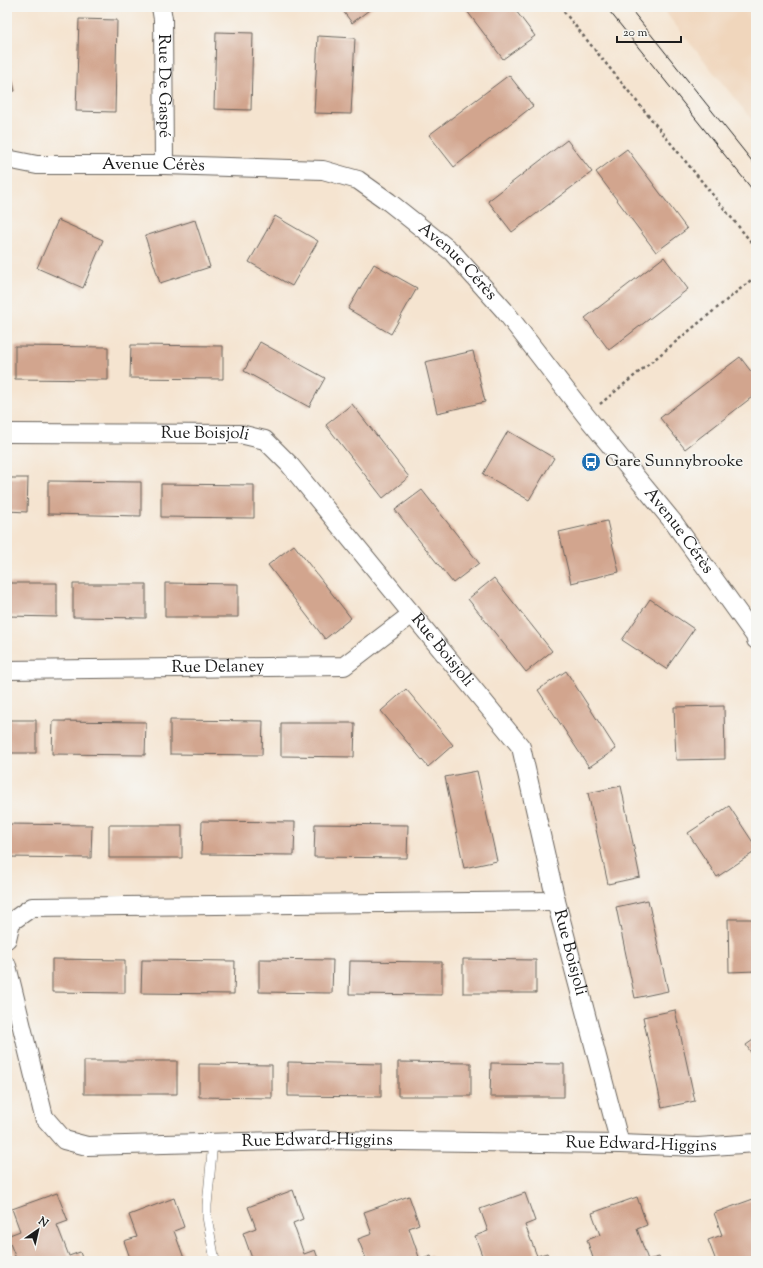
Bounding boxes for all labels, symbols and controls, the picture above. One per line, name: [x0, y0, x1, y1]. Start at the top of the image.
scale bar: [617, 18, 681, 44]
text: 20 m: [623, 24, 648, 42]
street label: Rue De Gaspé: [151, 34, 176, 138]
street label: Avenue Cérès: [102, 153, 205, 178]
street label: Avenue Cérès: [413, 217, 502, 306]
street label: Rue Boisjoli: [161, 422, 252, 448]
place label: Gare Sunnybrooke: [605, 450, 743, 474]
bus stop icon: Gare Sunnybrooke: [580, 451, 602, 473]
street label: Avenue Cérès: [638, 483, 719, 579]
street label: Rue Boisjoli: [405, 609, 479, 692]
street label: Rue Delaney: [171, 655, 265, 680]
street label: Rue Boisjoli: [547, 907, 593, 999]
street label: Rue Edward-Higgins: [241, 1128, 393, 1154]
street label: Rue Edward-Higgins: [566, 1131, 718, 1159]
north arrow: [18, 1210, 58, 1250]
text: N: [34, 1213, 51, 1232]

